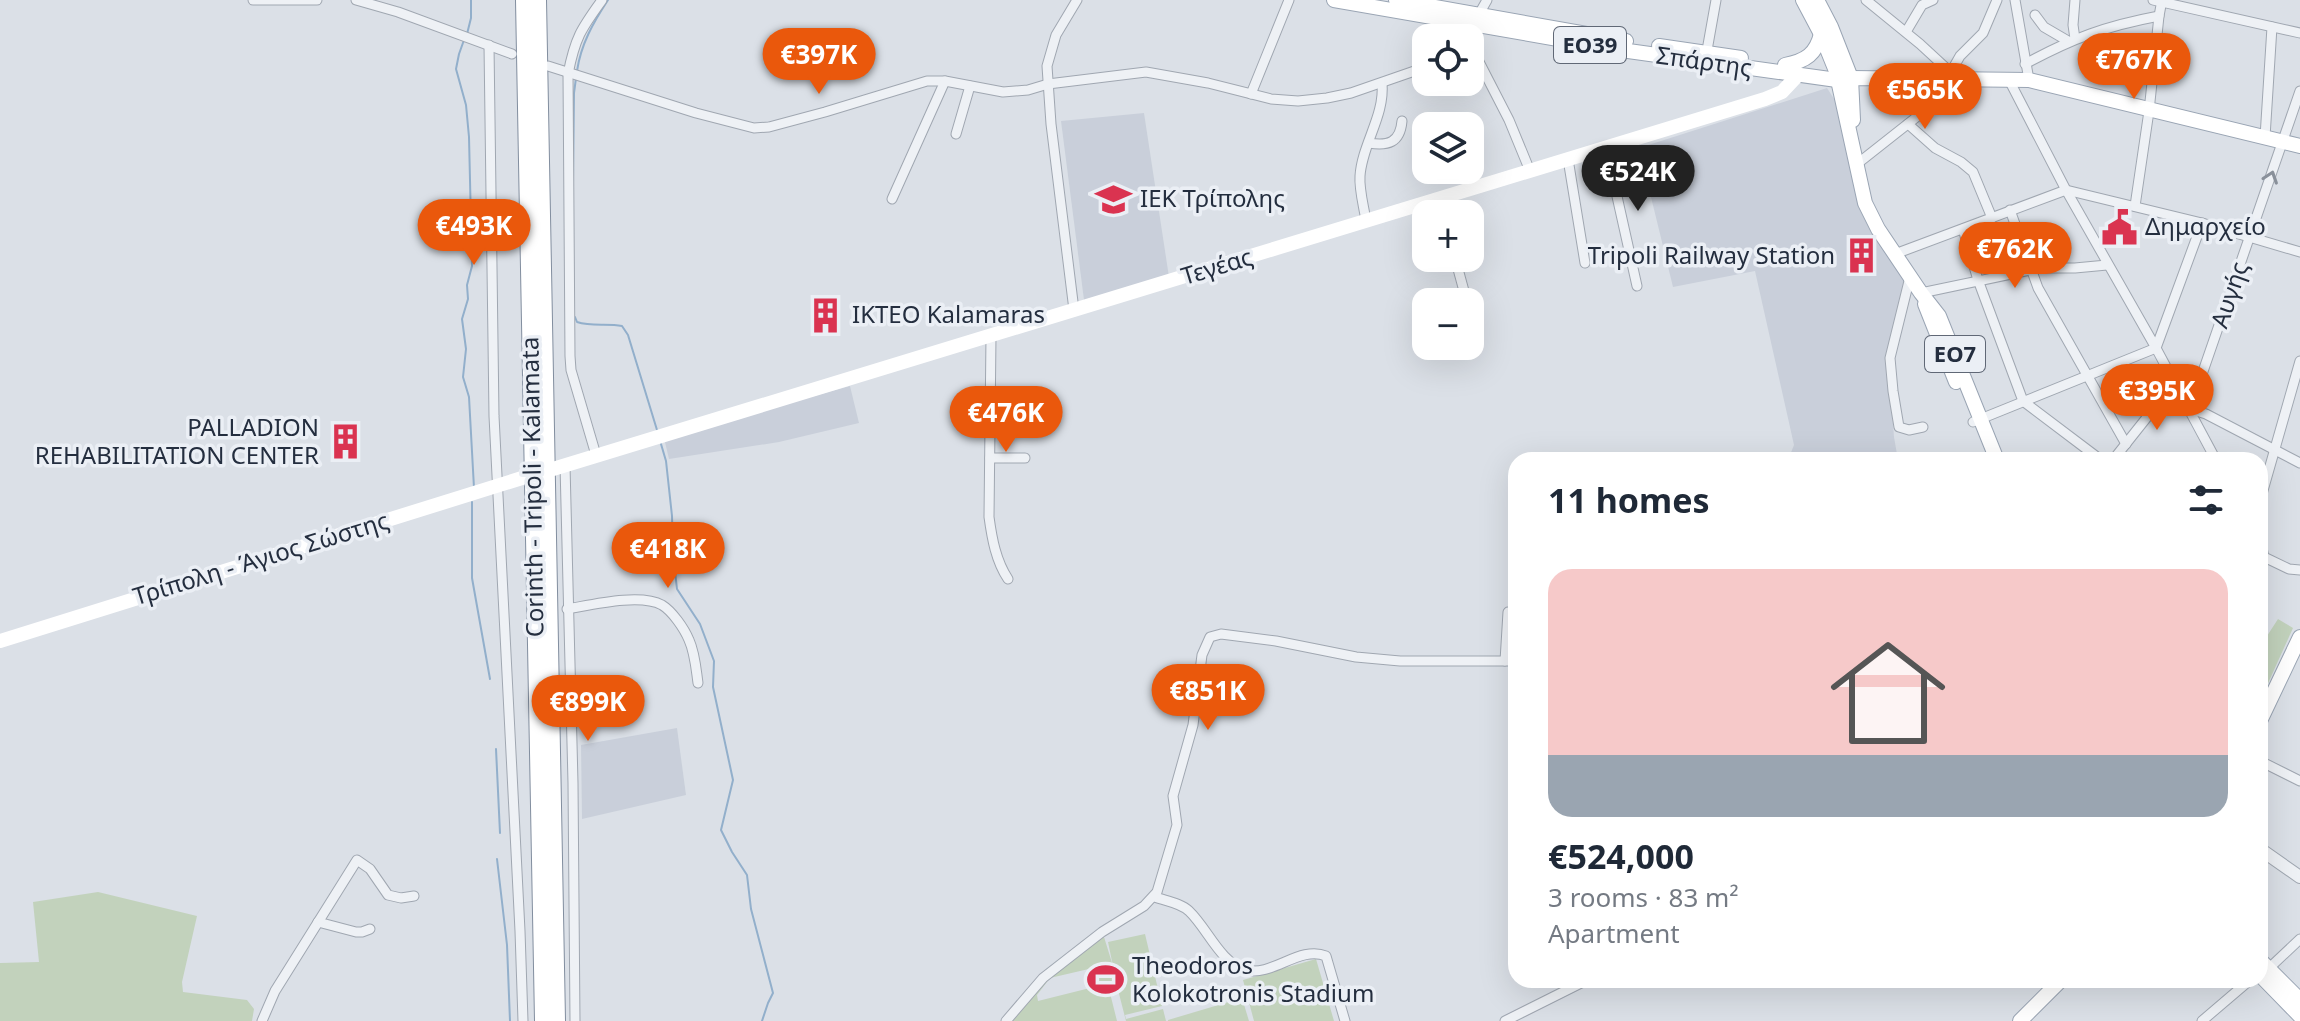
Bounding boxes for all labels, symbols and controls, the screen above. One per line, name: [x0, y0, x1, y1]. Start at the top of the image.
map controls: [1412, 24, 1484, 360]
button: locate: [1412, 24, 1484, 96]
road number: ΕΟ39: [1554, 27, 1626, 63]
pin: €397K: [763, 28, 875, 96]
pin: €767K: [2078, 33, 2190, 101]
text: €397K: [781, 36, 857, 72]
street label: Σπάρτης: [1654, 37, 1754, 84]
text: €767K: [2096, 41, 2172, 77]
pin: €565K: [1869, 63, 1981, 131]
text: €565K: [1887, 71, 1963, 107]
button: layers: [1412, 112, 1484, 184]
pin: €524K: [1582, 145, 1694, 213]
text: €524K: [1600, 153, 1676, 189]
one-way arrow: [2262, 171, 2278, 185]
school or university icon: ΙΕΚ Τρίπολης: [1095, 180, 1133, 218]
place label: ΙΕΚ Τρίπολης: [1140, 181, 1285, 214]
pin: €493K: [418, 199, 530, 267]
button: +: [1412, 200, 1484, 272]
text: €493K: [436, 207, 512, 243]
public building icon: Δημαρχείο: [2100, 208, 2138, 246]
place label: Δημαρχείο: [2145, 209, 2266, 242]
pin: €762K: [1959, 222, 2071, 290]
text: €762K: [1977, 230, 2053, 266]
building icon: Tripoli Railway Station: [1842, 237, 1880, 275]
place label: Tripoli Railway Station: [1588, 238, 1835, 271]
street label: Τεγέας: [1177, 239, 1256, 292]
street label: Αυγής: [2202, 257, 2255, 332]
button: −: [1412, 288, 1484, 360]
building icon: IKTEO Kalamaras: [807, 296, 845, 334]
place label: IKTEO Kalamaras: [852, 297, 1045, 330]
road number: ΕΟ7: [1925, 336, 1985, 372]
street label: Corinth - Tripoli - Kalamata: [512, 337, 551, 638]
pin: €395K: [2101, 364, 2213, 432]
text: €395K: [2119, 372, 2195, 408]
pin: €476K: [950, 386, 1062, 454]
text: €476K: [968, 394, 1044, 430]
place label: PALLADION REHABILITATION CENTER: [35, 410, 319, 471]
building icon: PALLADION REHABILITATION CENTER: [326, 423, 364, 461]
text: 11 homes: [1548, 477, 1710, 523]
icon: filters: [2184, 478, 2228, 522]
street label: Τρίπολη - Άγιος Σώστης: [129, 503, 392, 612]
pin: €418K: [612, 522, 724, 590]
text: €418K: [630, 530, 706, 566]
icon: home: [1816, 621, 1960, 765]
pin: €851K: [1152, 664, 1264, 732]
text: €851K: [1170, 672, 1246, 708]
pin: €899K: [532, 675, 644, 743]
text: €899K: [550, 683, 626, 719]
text: €524,000: [1548, 833, 1694, 879]
text: 3 rooms · 83 m²: [1548, 879, 1738, 915]
text: Apartment: [1548, 915, 1680, 951]
place label: Theodoros Kolokotronis Stadium: [1132, 948, 1374, 1009]
sports icon: Theodoros Kolokotronis Stadium: [1087, 961, 1125, 999]

